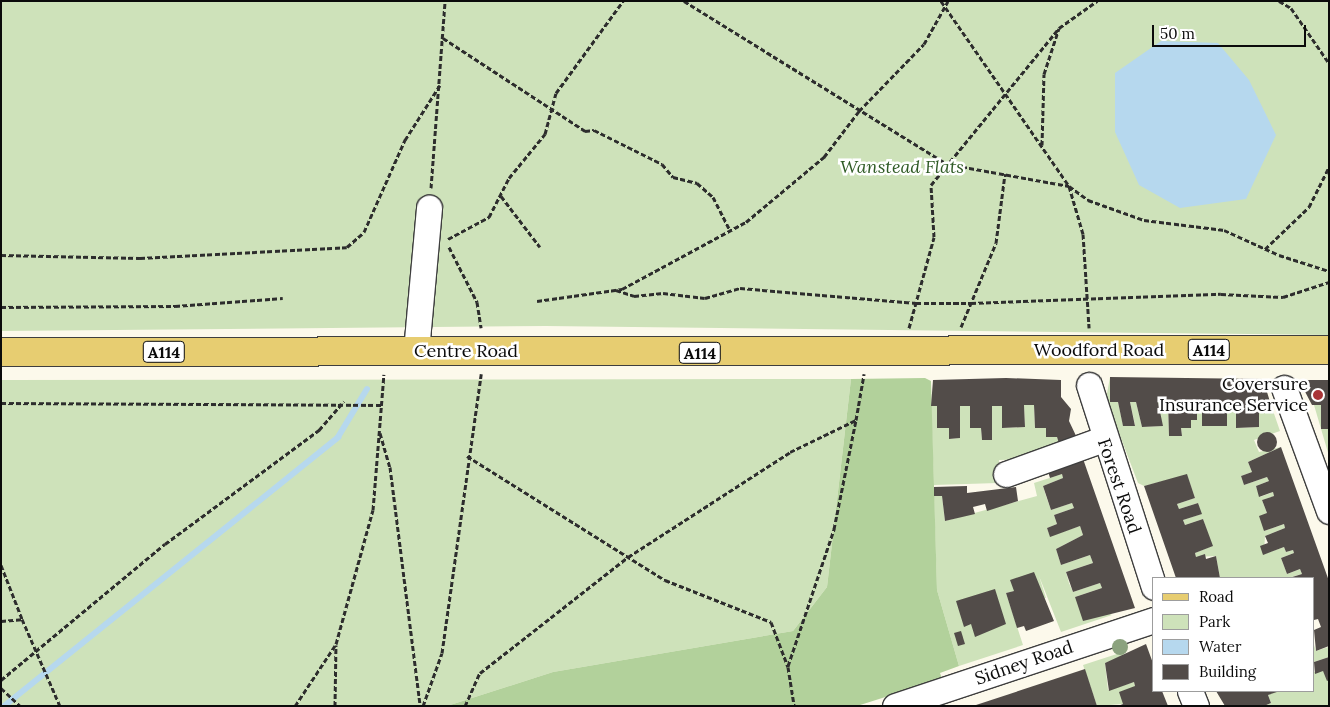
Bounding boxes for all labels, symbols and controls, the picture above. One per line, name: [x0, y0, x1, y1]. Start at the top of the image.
scale bar: [1155, 15, 1309, 47]
text: 50 m: [1160, 24, 1195, 43]
park label: Wanstead Flats: [840, 156, 964, 178]
road number: A114: [1188, 336, 1230, 364]
road number: A114: [143, 338, 185, 366]
road number: A114: [679, 339, 721, 366]
street label: Woodford Road: [1034, 339, 1164, 361]
street label: Centre Road: [414, 340, 518, 362]
place label: Coversure Insurance Service: [1159, 374, 1308, 416]
marker: Coversure Insurance Service: [1312, 389, 1324, 401]
street label: Forest Road: [1093, 436, 1145, 536]
legend: [1152, 577, 1315, 692]
text: Road: [1199, 587, 1234, 606]
text: Park: [1199, 612, 1230, 631]
street label: Sidney Road: [972, 636, 1076, 690]
text: Water: [1199, 637, 1241, 656]
text: Building: [1199, 662, 1256, 681]

